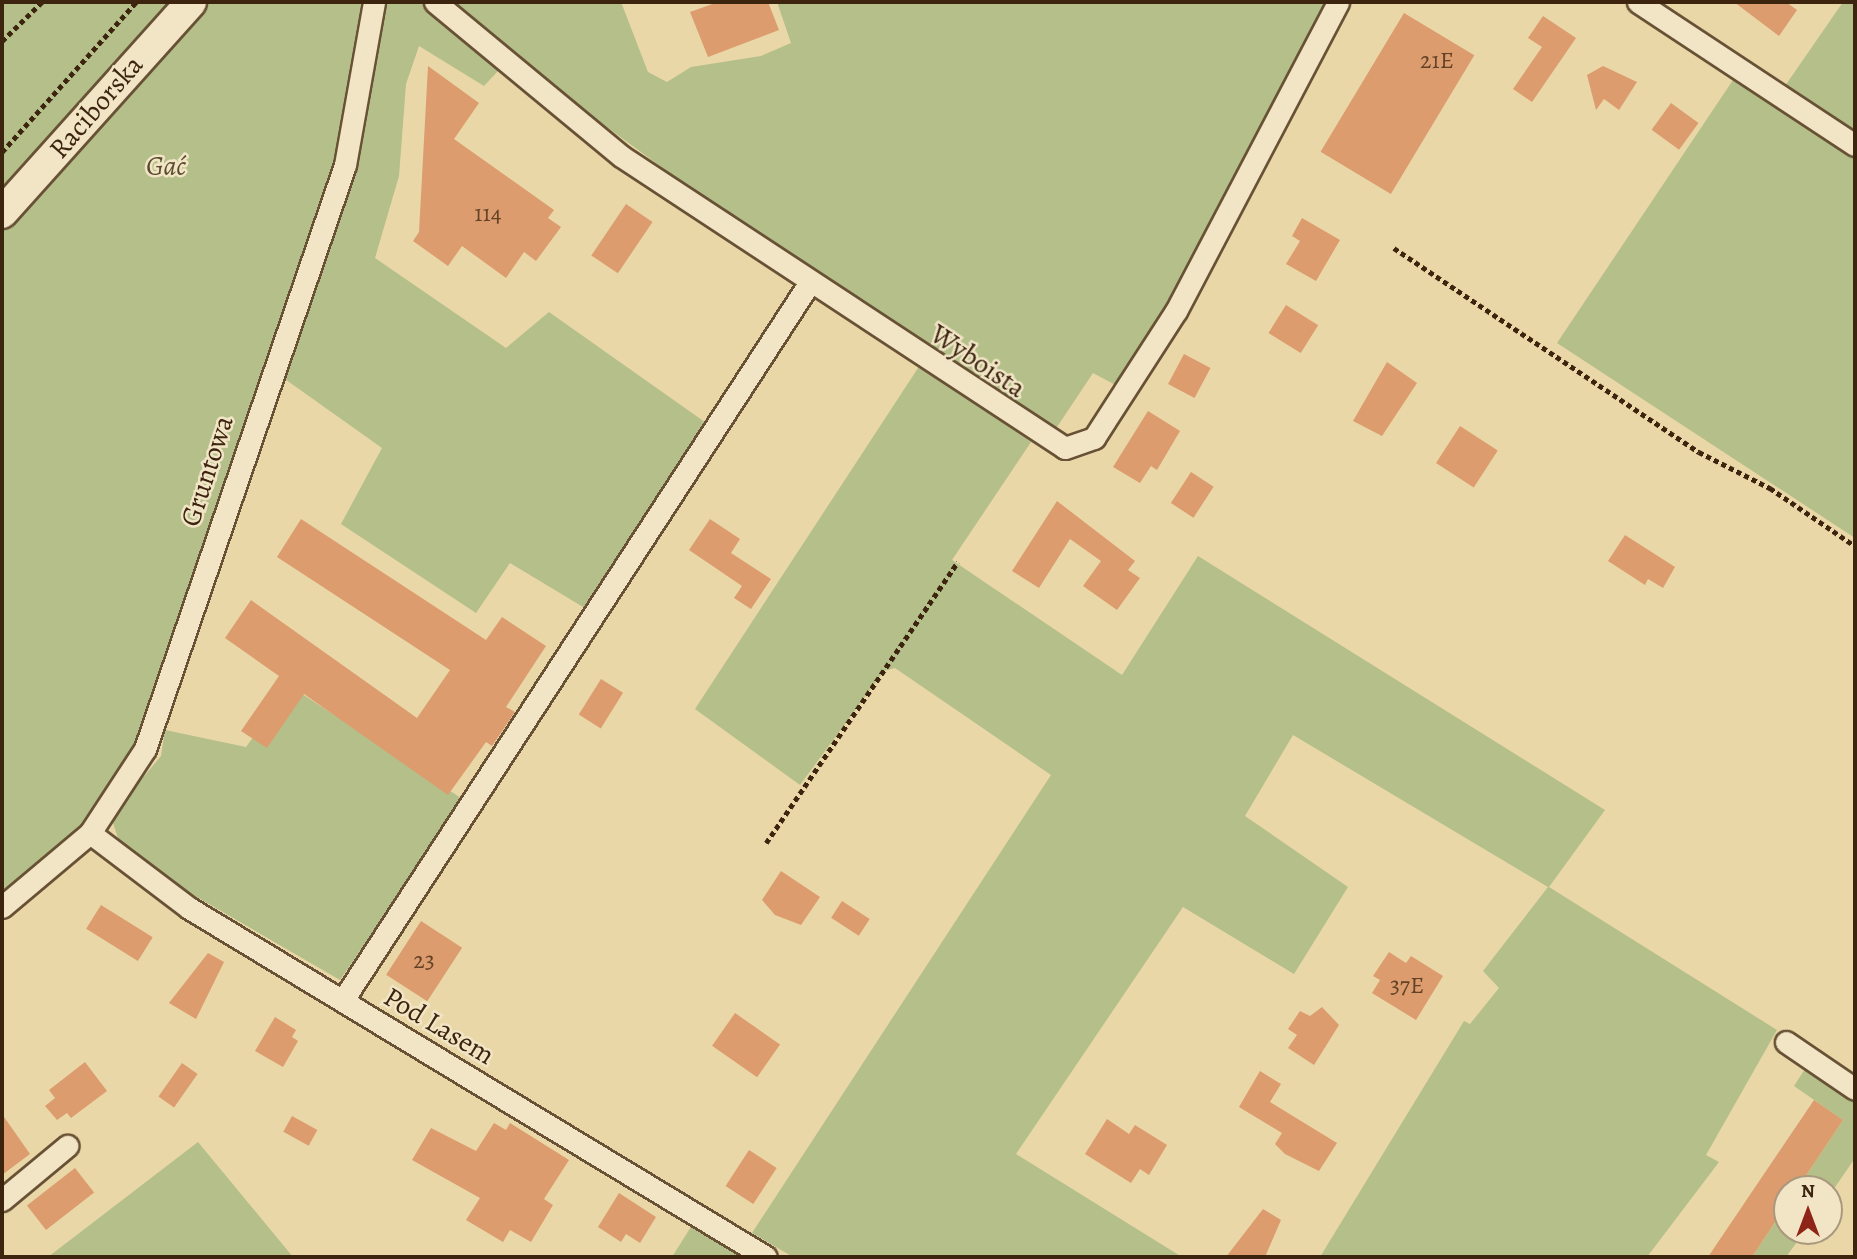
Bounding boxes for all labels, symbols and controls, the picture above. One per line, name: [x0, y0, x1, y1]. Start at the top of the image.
house number: 21E: [1420, 47, 1454, 75]
street label: Raciborska: [42, 48, 150, 166]
park label: Gać: [146, 149, 186, 183]
house number: 114: [474, 200, 502, 228]
street label: Wyboista: [924, 317, 1032, 405]
street label: Gruntowa: [173, 411, 241, 531]
house number: 23: [413, 947, 435, 975]
house number: 37E: [1390, 972, 1424, 1000]
street label: Pod Lasem: [378, 980, 500, 1072]
north arrow: [1773, 1175, 1843, 1245]
text: N: [1801, 1178, 1815, 1204]

